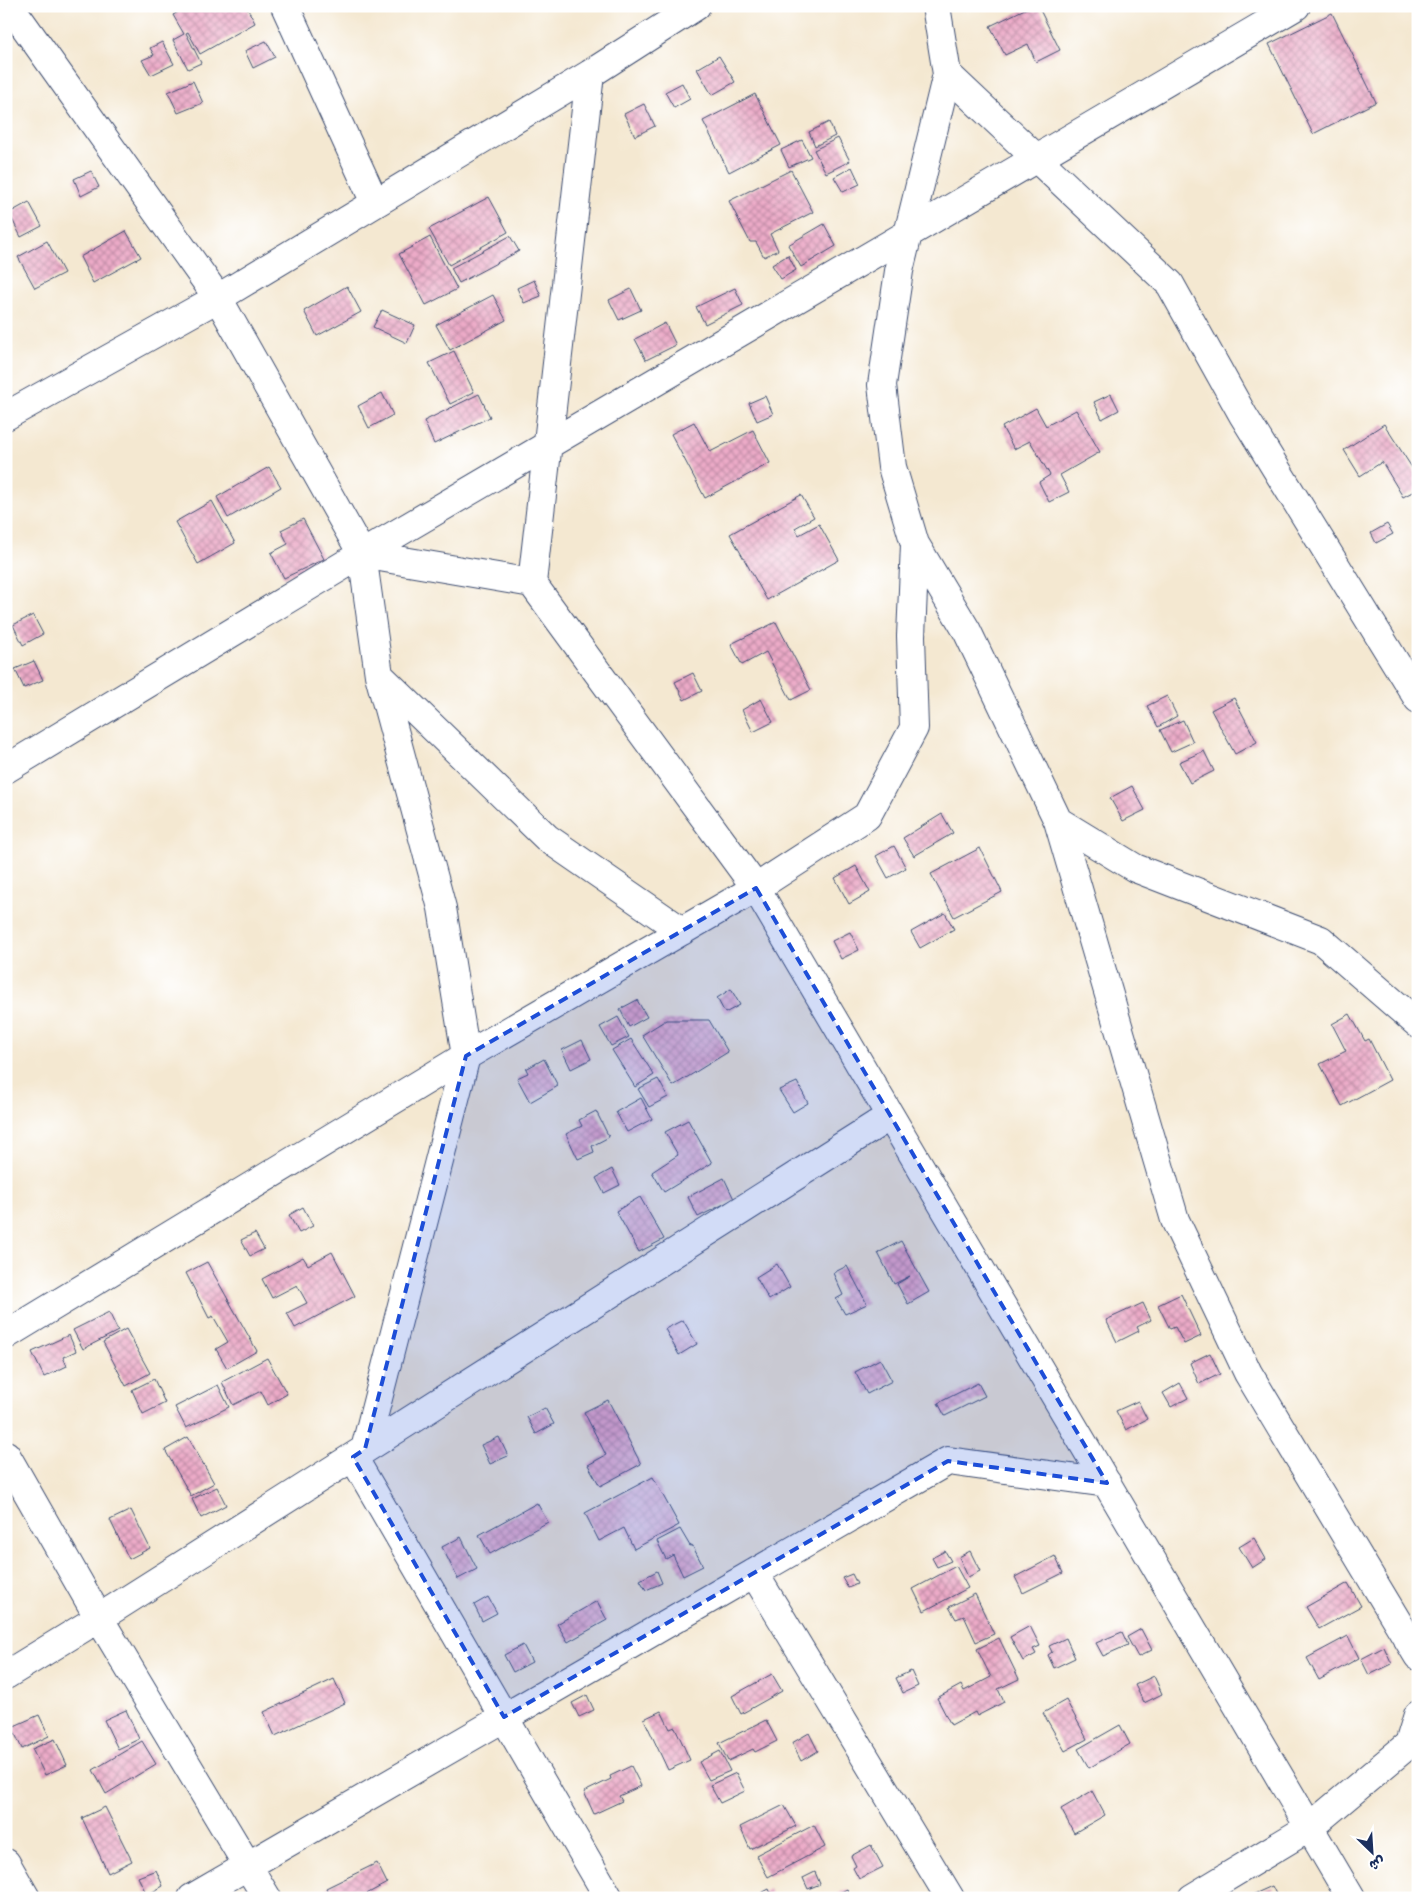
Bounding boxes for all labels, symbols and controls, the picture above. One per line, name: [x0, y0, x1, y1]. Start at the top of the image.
north arrow: [1346, 1826, 1396, 1876]
text: ش: [1367, 1852, 1389, 1876]

